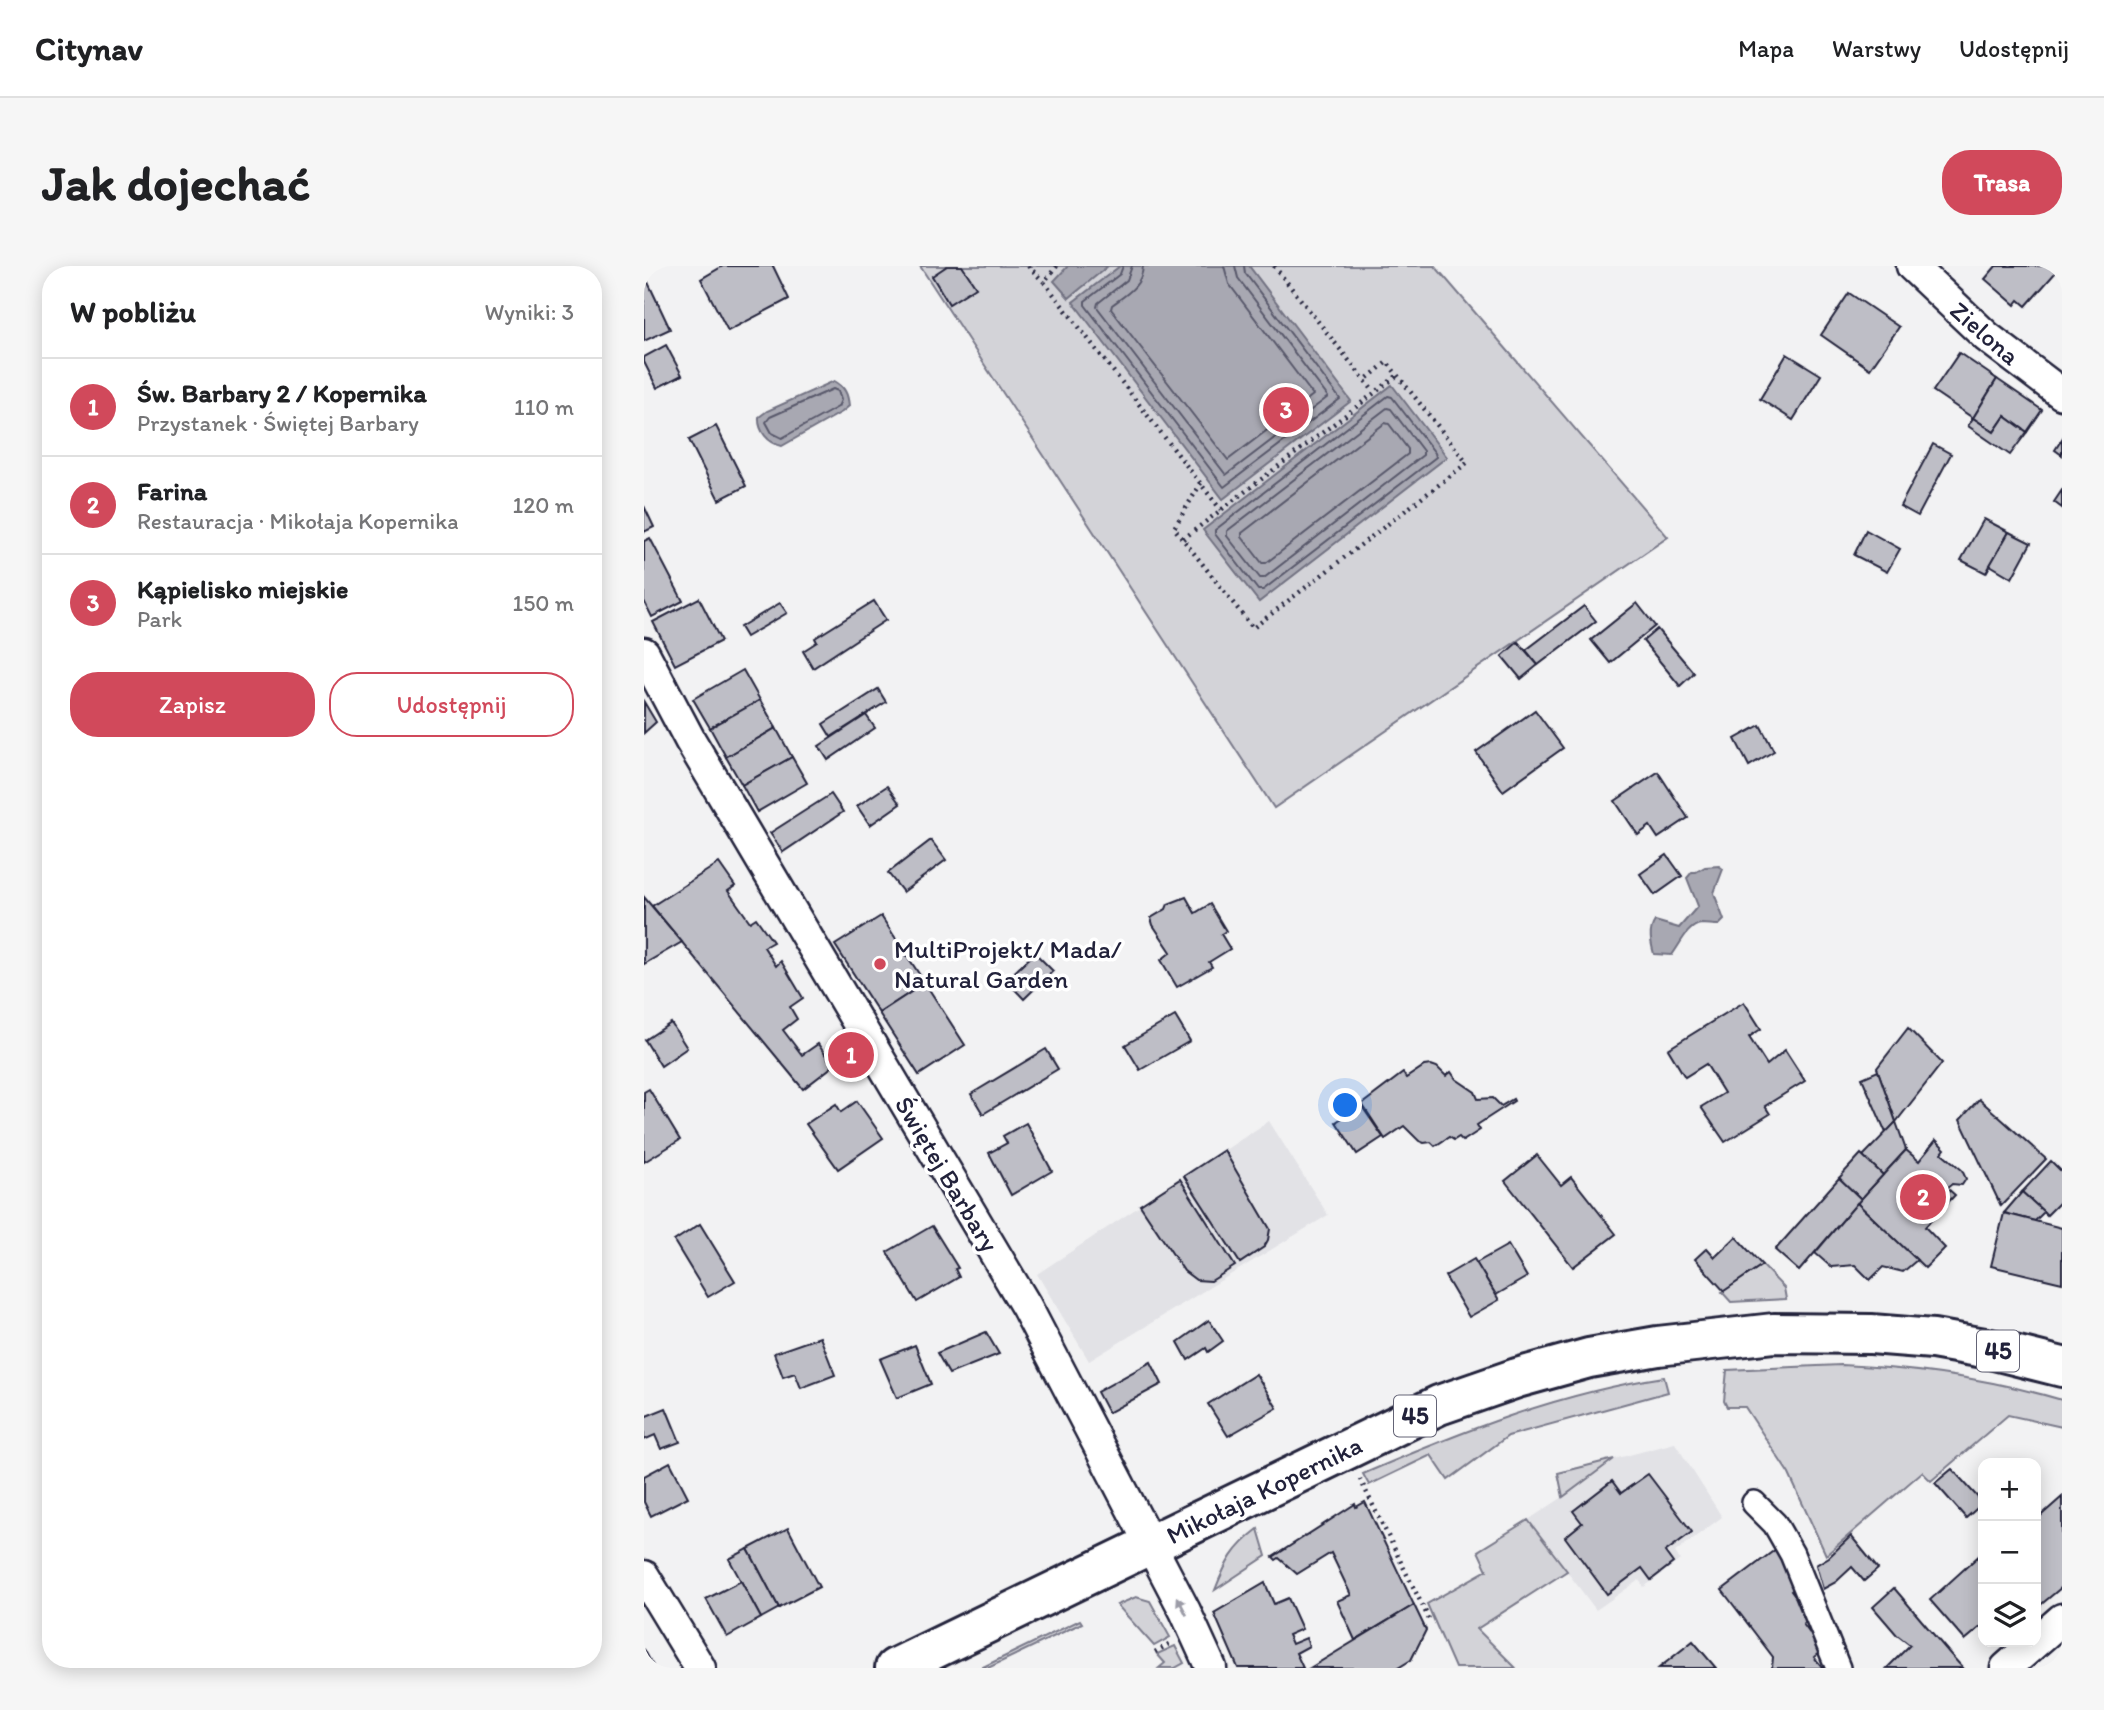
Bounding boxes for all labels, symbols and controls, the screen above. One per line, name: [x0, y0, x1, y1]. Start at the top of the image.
text: Citynav: [35, 29, 143, 68]
text: Mapa: [1738, 34, 1794, 63]
text: Warstwy: [1832, 34, 1921, 63]
text: Udostępnij: [1959, 34, 2069, 63]
button: Trasa: [1942, 150, 2062, 215]
text: Jak dojechać: [42, 153, 310, 212]
text: W pobliżu: [70, 293, 196, 330]
street label: Zielona: [1944, 294, 2027, 372]
text: Wyniki: 3: [484, 298, 574, 326]
text: Św. Barbary 2 / Kopernika: [137, 377, 427, 409]
pin: 3: [1263, 384, 1309, 436]
text: 1: [88, 393, 98, 421]
text: 110 m: [514, 393, 574, 421]
text: Przystanek · Świętej Barbary: [137, 409, 419, 437]
text: Farina: [137, 475, 207, 507]
text: 2: [87, 491, 99, 519]
text: 120 m: [513, 491, 574, 519]
text: Restauracja · Mikołaja Kopernika: [137, 507, 458, 535]
text: Kąpielisko miejskie: [137, 573, 348, 605]
text: 3: [87, 589, 99, 617]
text: 150 m: [513, 589, 574, 617]
text: Park: [137, 605, 182, 633]
button: Zapisz: [70, 672, 315, 737]
button: Udostępnij: [329, 672, 574, 737]
place label: MultiProjekt/ Mada/ Natural Garden: [894, 933, 1122, 995]
marker: MultiProjekt/ Mada/ Natural Garden: [872, 956, 888, 972]
pin: 1: [828, 1029, 874, 1081]
your location: [1328, 1088, 1362, 1122]
street label: Świętej Barbary: [888, 1090, 1006, 1258]
pin: 2: [1900, 1171, 1946, 1223]
road number: 45: [1977, 1330, 2019, 1372]
road number: 45: [1394, 1396, 1436, 1436]
street label: Mikołaja Kopernika: [1161, 1429, 1367, 1551]
map controls: [1978, 1458, 2041, 1647]
button: +: [1978, 1458, 2041, 1521]
button: −: [1978, 1521, 2041, 1584]
button: layers: [1978, 1584, 2041, 1647]
one-way arrow: [1177, 1596, 1188, 1616]

